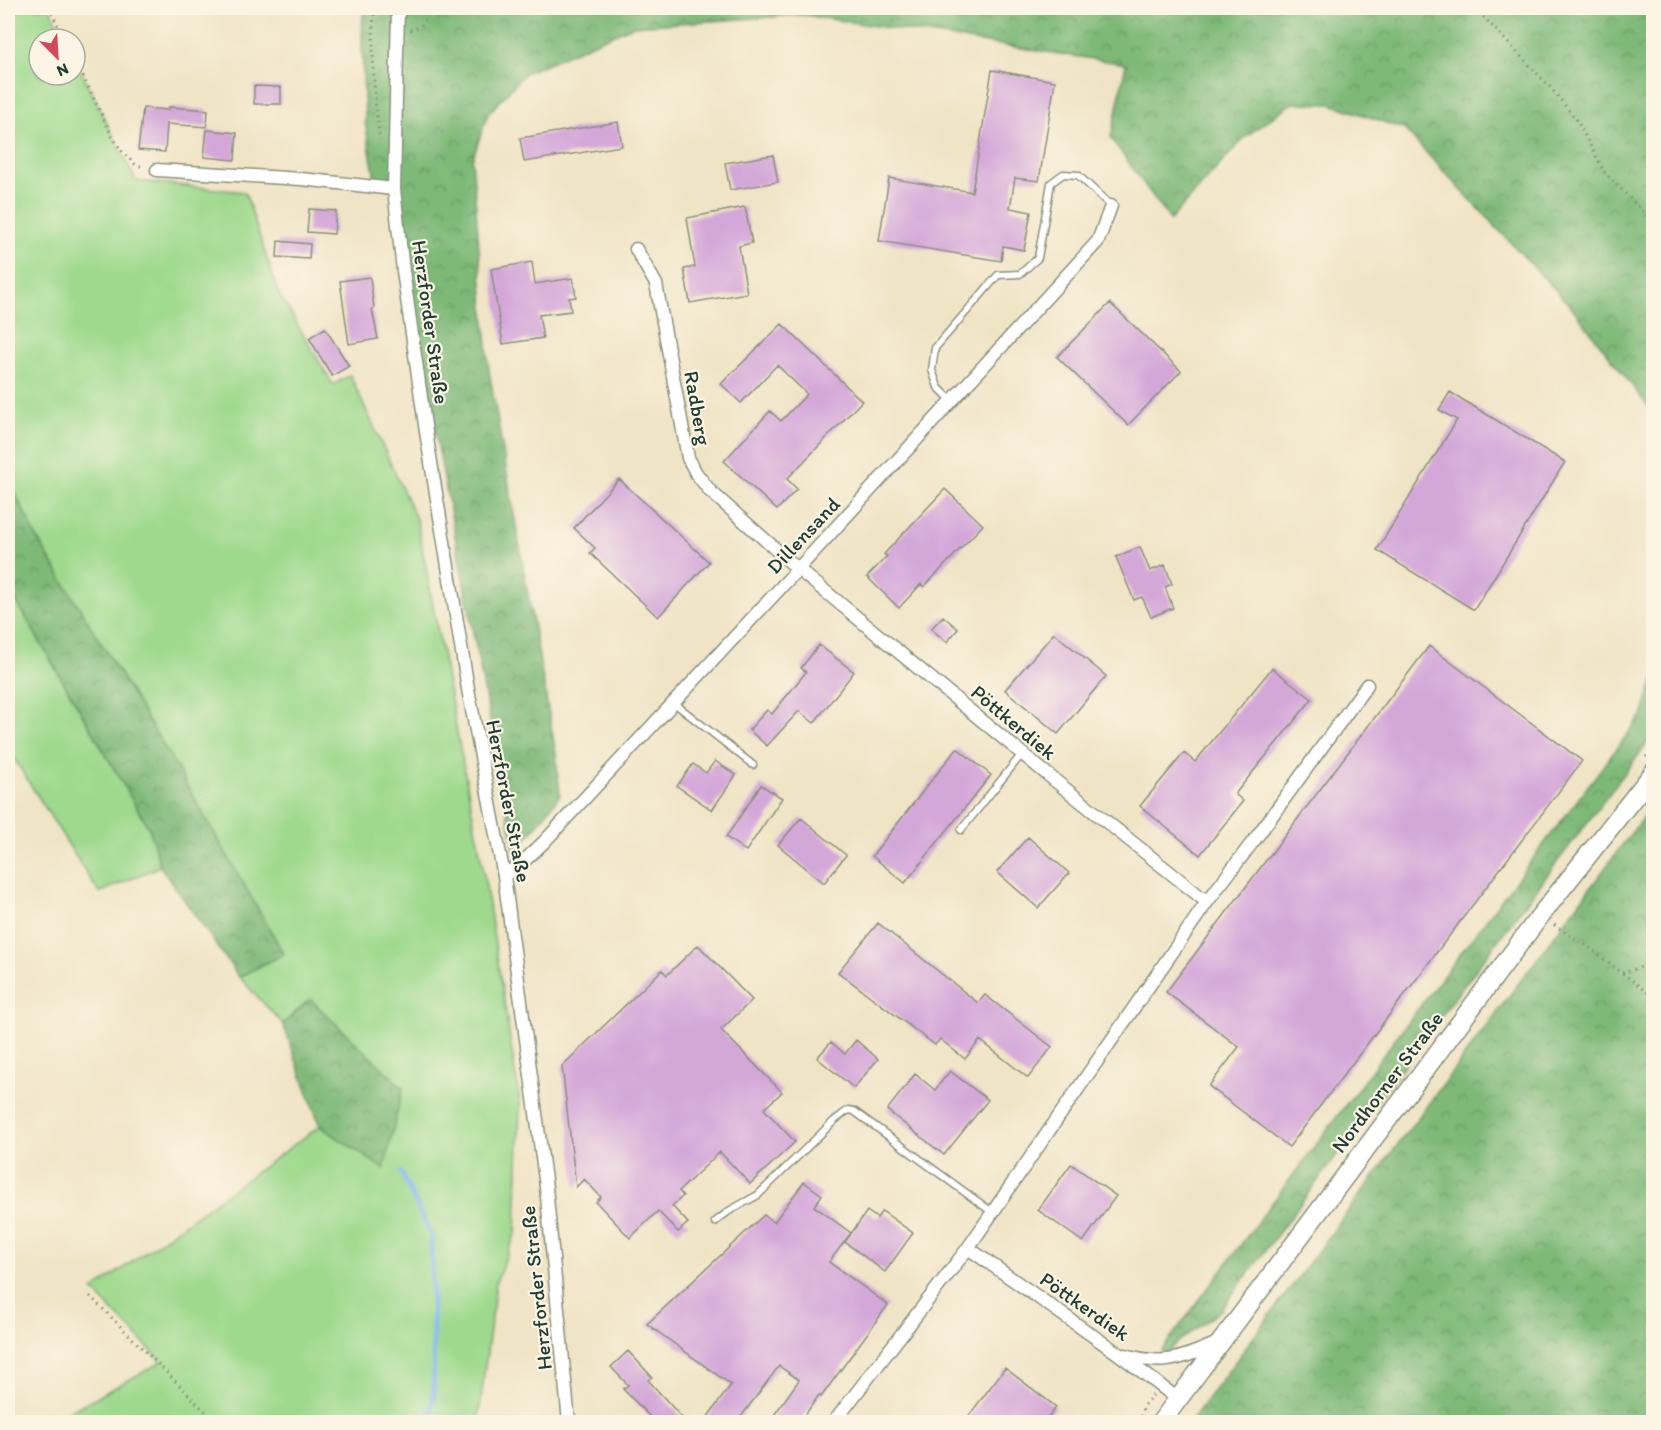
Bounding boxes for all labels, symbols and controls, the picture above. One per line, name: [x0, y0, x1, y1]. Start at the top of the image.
north arrow: [27, 27, 87, 87]
text: N: [54, 59, 72, 81]
street label: Herzforder Straße: [407, 238, 455, 406]
street label: Radberg: [679, 369, 717, 447]
street label: Dillensand: [761, 491, 845, 579]
street label: Pöttkerdiek: [966, 679, 1062, 765]
street label: Herzforder Straße: [481, 718, 537, 885]
street label: Nordhorner Straße: [1326, 1006, 1448, 1158]
street label: Herzforder Straße: [515, 1205, 557, 1371]
street label: Pöttkerdiek: [1035, 1266, 1135, 1346]

